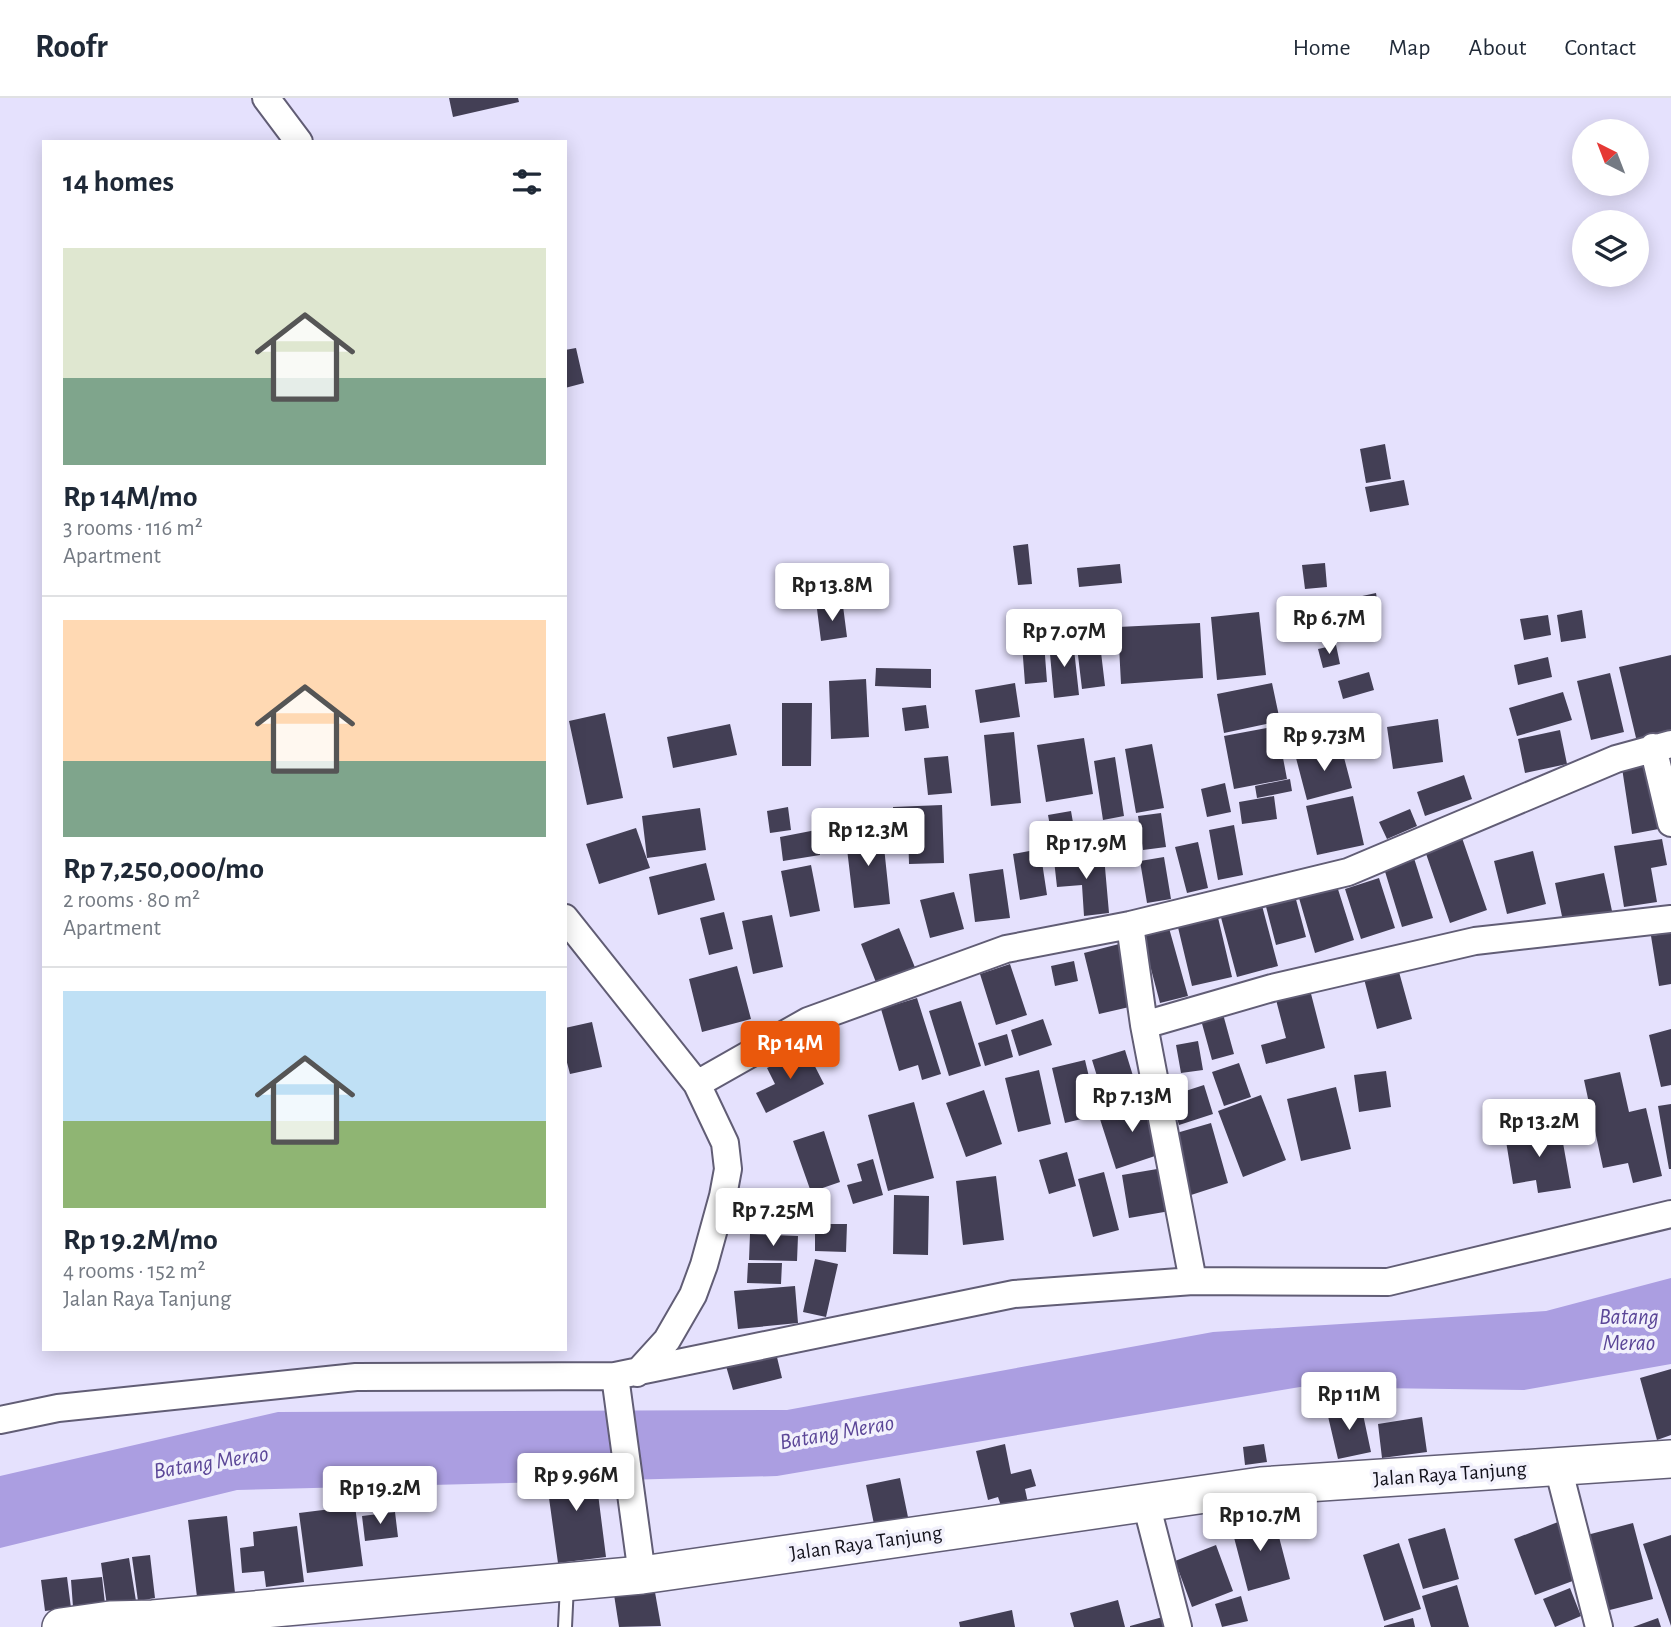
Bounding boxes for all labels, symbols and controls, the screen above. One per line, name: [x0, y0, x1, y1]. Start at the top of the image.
text: Roofr: [35, 31, 108, 64]
text: Home: [1293, 36, 1351, 60]
text: Map: [1389, 36, 1431, 60]
text: About: [1469, 36, 1526, 60]
text: Contact: [1564, 36, 1636, 60]
north arrow: [1572, 119, 1648, 196]
map controls: [1572, 119, 1649, 287]
icon: filters: [508, 163, 546, 201]
text: 14 homes: [63, 167, 174, 197]
button: layers: [1572, 210, 1649, 287]
icon: home: [242, 294, 368, 420]
text: Rp 14M/mo: [63, 482, 198, 512]
text: 3 rooms · 116 m²: [63, 517, 203, 540]
text: Apartment: [63, 545, 161, 568]
pin: Rp 13.8M: [760, 564, 904, 623]
text: Rp 13.8M: [791, 574, 873, 597]
pin: Rp 6.7M: [1264, 596, 1394, 656]
text: Rp 6.7M: [1292, 607, 1366, 630]
pin: Rp 7.07M: [992, 610, 1136, 669]
text: Rp 7.07M: [1022, 620, 1106, 643]
icon: home: [242, 666, 368, 792]
pin: Rp 9.73M: [1252, 714, 1396, 773]
text: Rp 9.73M: [1282, 724, 1366, 747]
pin: Rp 12.3M: [796, 808, 940, 868]
text: Rp 12.3M: [827, 819, 909, 842]
pin: Rp 17.9M: [1014, 822, 1158, 881]
text: Rp 17.9M: [1045, 832, 1127, 855]
text: Rp 7,250,000/mo: [63, 854, 264, 884]
text: 2 rooms · 80 m²: [63, 889, 200, 912]
text: Apartment: [63, 917, 161, 940]
pin: Rp 14M: [733, 1021, 847, 1081]
text: Rp 14M: [757, 1032, 823, 1055]
icon: home: [242, 1037, 368, 1163]
pin: Rp 7.13M: [1060, 1074, 1204, 1134]
text: Rp 7.13M: [1092, 1085, 1172, 1108]
pin: Rp 13.2M: [1467, 1100, 1611, 1159]
text: Rp 13.2M: [1498, 1110, 1580, 1133]
pin: Rp 7.25M: [701, 1188, 845, 1248]
text: Rp 7.25M: [732, 1199, 814, 1222]
text: Rp 19.2M/mo: [63, 1225, 218, 1255]
text: 4 rooms · 152 m²: [63, 1260, 206, 1283]
text: Jalan Raya Tanjung: [63, 1288, 231, 1311]
water label: Batang Merao: [1599, 1306, 1659, 1355]
pin: Rp 11M: [1292, 1372, 1406, 1432]
text: Rp 11M: [1317, 1383, 1381, 1406]
water label: Batang Merao: [778, 1412, 896, 1454]
water label: Batang Merao: [152, 1443, 270, 1483]
pin: Rp 9.96M: [504, 1454, 648, 1513]
street label: Jalan Raya Tanjung: [1373, 1458, 1528, 1490]
text: Rp 9.96M: [533, 1464, 619, 1487]
pin: Rp 19.2M: [308, 1466, 452, 1526]
text: Rp 19.2M: [339, 1477, 421, 1500]
pin: Rp 10.7M: [1188, 1494, 1332, 1553]
text: Rp 10.7M: [1219, 1504, 1301, 1527]
street label: Jalan Raya Tanjung: [788, 1522, 944, 1564]

